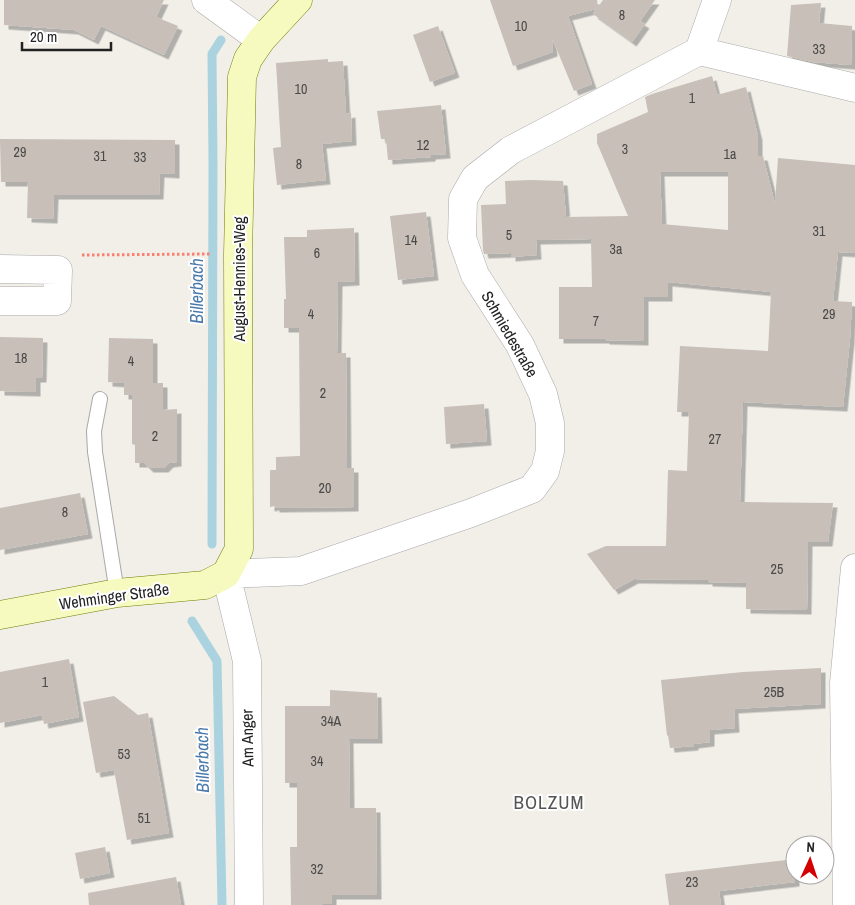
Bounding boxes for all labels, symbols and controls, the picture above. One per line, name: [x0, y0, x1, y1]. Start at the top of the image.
house number: 8: [619, 6, 625, 24]
house number: 10: [515, 17, 527, 35]
scale bar: [22, 20, 111, 52]
text: 20 m: [30, 26, 57, 47]
house number: 33: [813, 40, 825, 58]
house number: 10: [295, 80, 307, 98]
house number: 1: [689, 89, 696, 107]
house number: 12: [417, 136, 429, 154]
house number: 3: [622, 140, 628, 158]
house number: 29: [14, 143, 26, 161]
house number: 1a: [724, 145, 737, 163]
house number: 31: [94, 147, 107, 165]
house number: 33: [134, 148, 146, 166]
house number: 8: [296, 155, 302, 173]
street label: August-Hennies-Weg: [228, 216, 250, 343]
house number: 31: [813, 222, 826, 240]
house number: 5: [506, 226, 512, 244]
house number: 14: [405, 231, 418, 249]
house number: 3a: [610, 240, 623, 258]
house number: 6: [314, 244, 320, 262]
water label: Billerbach: [184, 258, 209, 324]
street label: Schmiedestraße: [476, 287, 544, 381]
house number: 4: [308, 305, 315, 323]
house number: 29: [823, 305, 835, 323]
house number: 7: [593, 312, 599, 330]
house number: 18: [15, 349, 27, 367]
house number: 4: [128, 352, 135, 370]
house number: 2: [320, 384, 326, 402]
house number: 2: [152, 427, 158, 445]
house number: 27: [709, 430, 721, 448]
house number: 20: [319, 479, 331, 497]
house number: 8: [62, 503, 68, 521]
house number: 25: [771, 560, 783, 578]
street label: Wehminger Straße: [58, 577, 170, 615]
house number: 1: [42, 673, 49, 691]
house number: 25B: [764, 683, 785, 701]
street label: Am Anger: [235, 708, 259, 768]
house number: 34A: [321, 712, 342, 730]
water label: Billerbach: [189, 727, 215, 793]
house number: 53: [118, 745, 130, 763]
house number: 34: [311, 752, 324, 770]
district label: BOLZUM: [514, 789, 584, 815]
house number: 51: [138, 809, 151, 827]
north arrow: [785, 835, 835, 885]
text: N: [806, 838, 815, 856]
house number: 32: [311, 860, 323, 878]
house number: 23: [686, 873, 698, 891]

